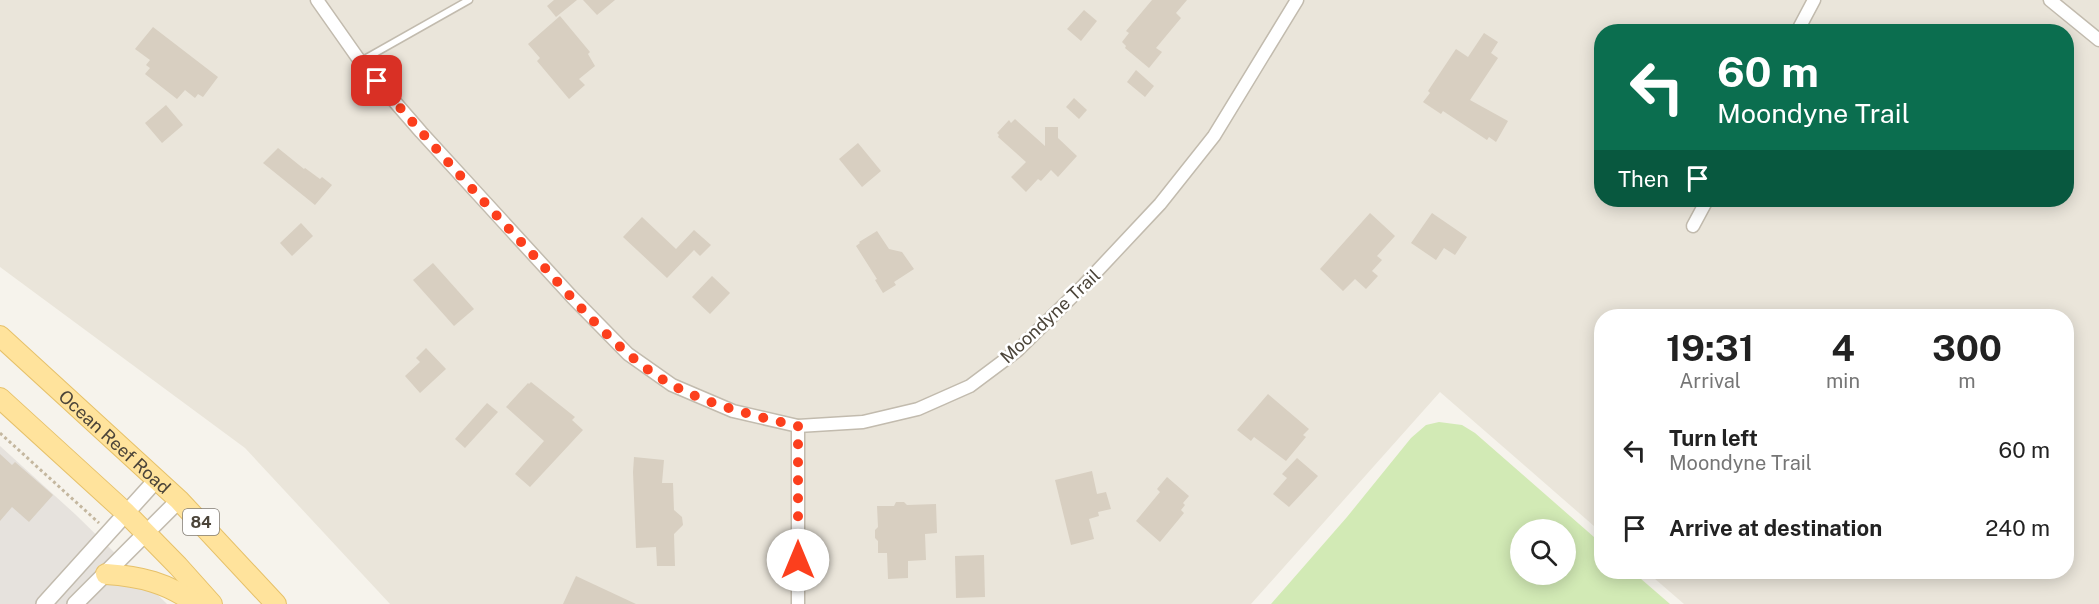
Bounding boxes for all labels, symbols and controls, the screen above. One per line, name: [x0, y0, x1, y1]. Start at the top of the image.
text: 60 m: [1717, 47, 1819, 96]
icon: left: [1618, 48, 1696, 126]
pin: [351, 55, 402, 106]
icon: arrive: [360, 64, 393, 97]
text: Moondyne Trail: [1717, 97, 1910, 129]
icon: arrive: [1681, 162, 1714, 195]
text: Then: [1618, 166, 1669, 192]
street label: Moondyne Trail: [996, 264, 1104, 368]
text: 19:31: [1666, 327, 1754, 369]
text: 4: [1831, 327, 1855, 369]
text: 300: [1932, 327, 2002, 369]
text: Arrival: [1679, 369, 1741, 393]
text: min: [1826, 369, 1860, 393]
text: m: [1958, 369, 1976, 393]
street label: Ocean Reef Road: [55, 385, 175, 498]
text: Turn left: [1669, 425, 1758, 451]
icon: left: [1618, 434, 1651, 467]
text: 60 m: [1999, 437, 2050, 463]
text: Moondyne Trail: [1669, 451, 1812, 475]
road number: 84: [183, 509, 219, 535]
icon: arrive: [1618, 512, 1651, 545]
text: Arrive at destination: [1669, 515, 1882, 541]
text: 240 m: [1985, 515, 2050, 541]
map controls: [1510, 519, 1576, 585]
button: search: [1510, 519, 1576, 585]
position arrow: [766, 528, 830, 592]

